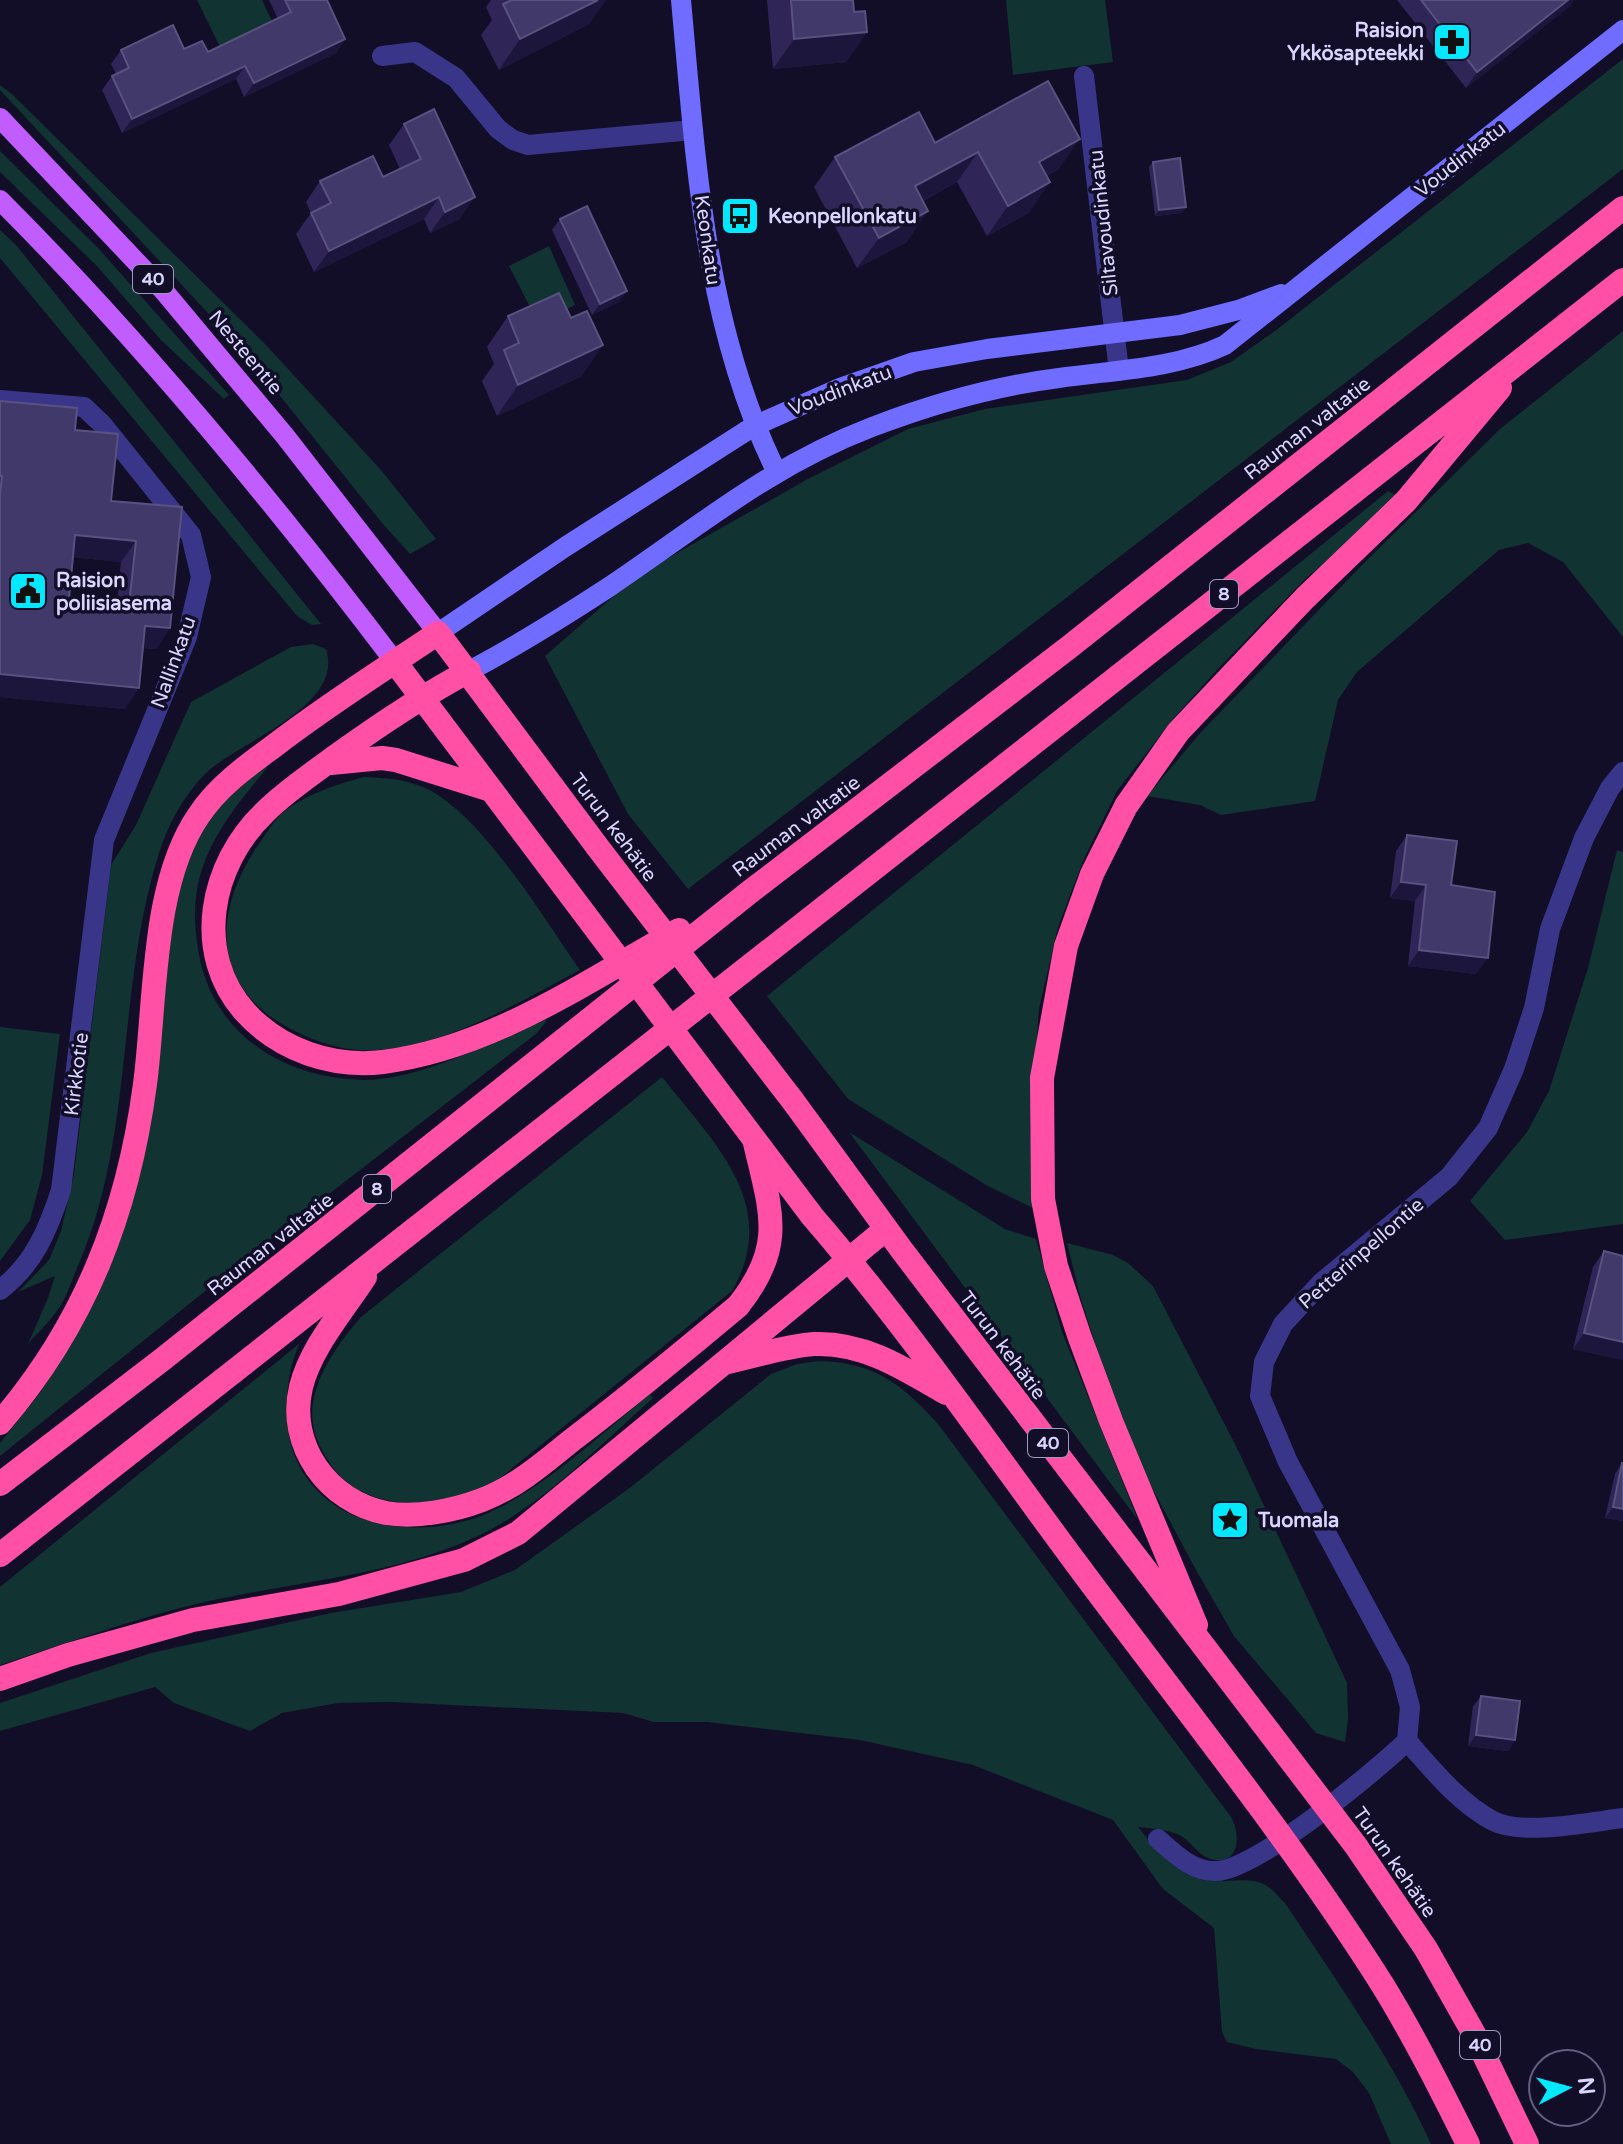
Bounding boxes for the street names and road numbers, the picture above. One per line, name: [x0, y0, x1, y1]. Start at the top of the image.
street label: Voudinkatu: [1411, 117, 1511, 203]
street label: Siltavoudinkatu: [1084, 149, 1124, 297]
street label: Keonkatu: [689, 194, 725, 287]
road number: 40: [133, 265, 173, 293]
street label: Nesteentie: [203, 306, 287, 400]
street label: Voudinkatu: [785, 360, 895, 422]
street label: Rauman valtatie: [1240, 372, 1376, 486]
road number: 8: [1210, 580, 1238, 608]
street label: Nallinkatu: [146, 613, 202, 712]
street label: Turun kehätie: [565, 769, 662, 887]
street label: Rauman valtatie: [728, 771, 865, 883]
street label: Kirkkotie: [60, 1031, 94, 1117]
road number: 8: [363, 1175, 391, 1203]
street label: Rauman valtatie: [203, 1188, 339, 1302]
street label: Petterinpellontie: [1294, 1193, 1429, 1315]
street label: Turun kehätie: [954, 1287, 1051, 1405]
road number: 40: [1028, 1429, 1068, 1457]
street label: Turun kehätie: [1347, 1803, 1441, 1923]
road number: 40: [1460, 2031, 1500, 2059]

